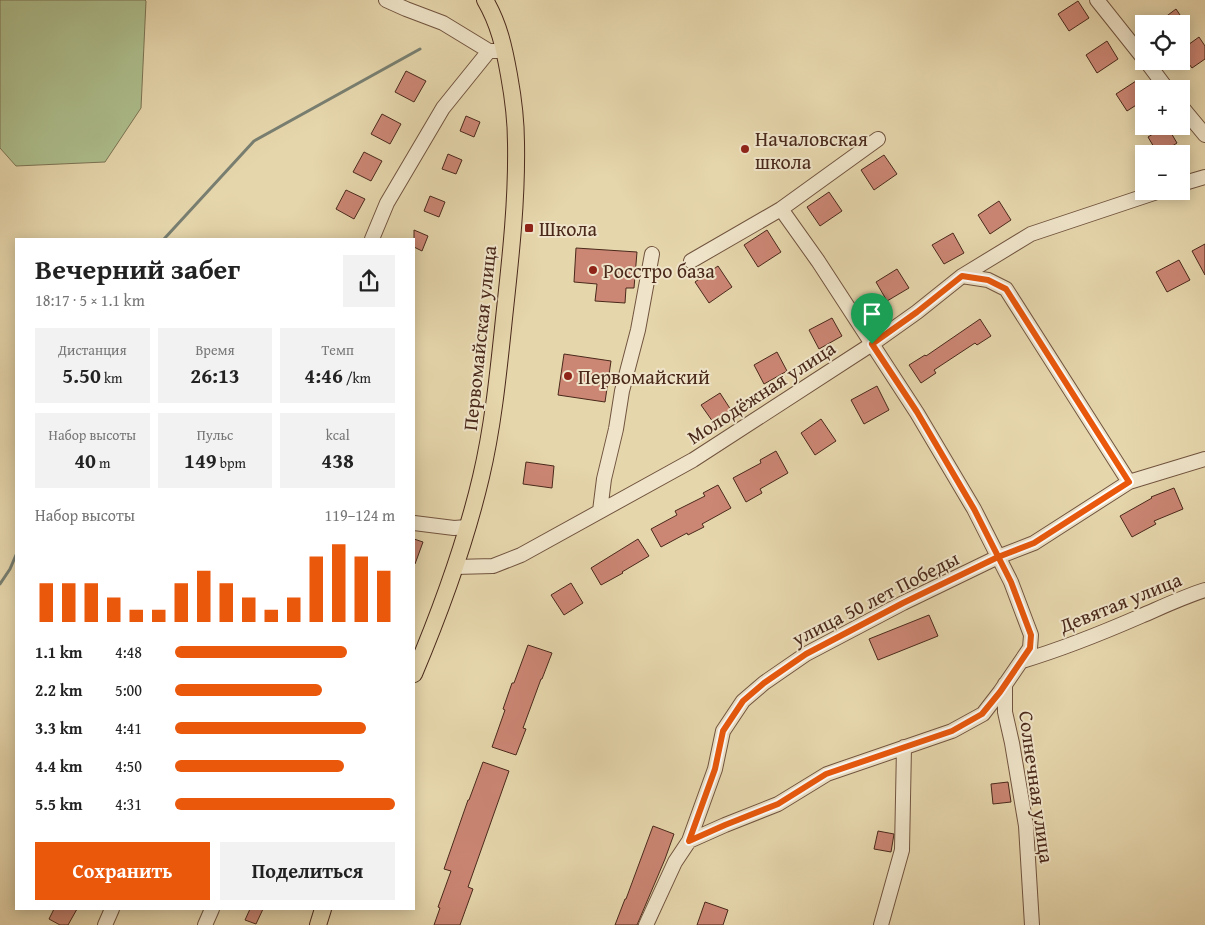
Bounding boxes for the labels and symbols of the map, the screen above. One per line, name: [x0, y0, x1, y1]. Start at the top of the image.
place label: Началовская школа: [755, 124, 868, 176]
marker: Началовская школа: [739, 143, 751, 155]
place label: Школа: [539, 214, 597, 243]
marker: Школа: [523, 222, 535, 234]
street label: Первомайская улица: [455, 243, 503, 432]
place label: Росстро база: [603, 256, 715, 285]
marker: Росстро база: [587, 264, 599, 276]
pin: [851, 293, 893, 344]
street label: Молодёжная улица: [681, 333, 841, 451]
place label: Первомайский: [578, 362, 710, 391]
marker: Первомайский: [562, 370, 574, 382]
street label: улица 50 лет Победы: [786, 543, 964, 653]
street label: Девятая улица: [1053, 564, 1186, 640]
street label: Солнечная улица: [1012, 709, 1062, 865]

